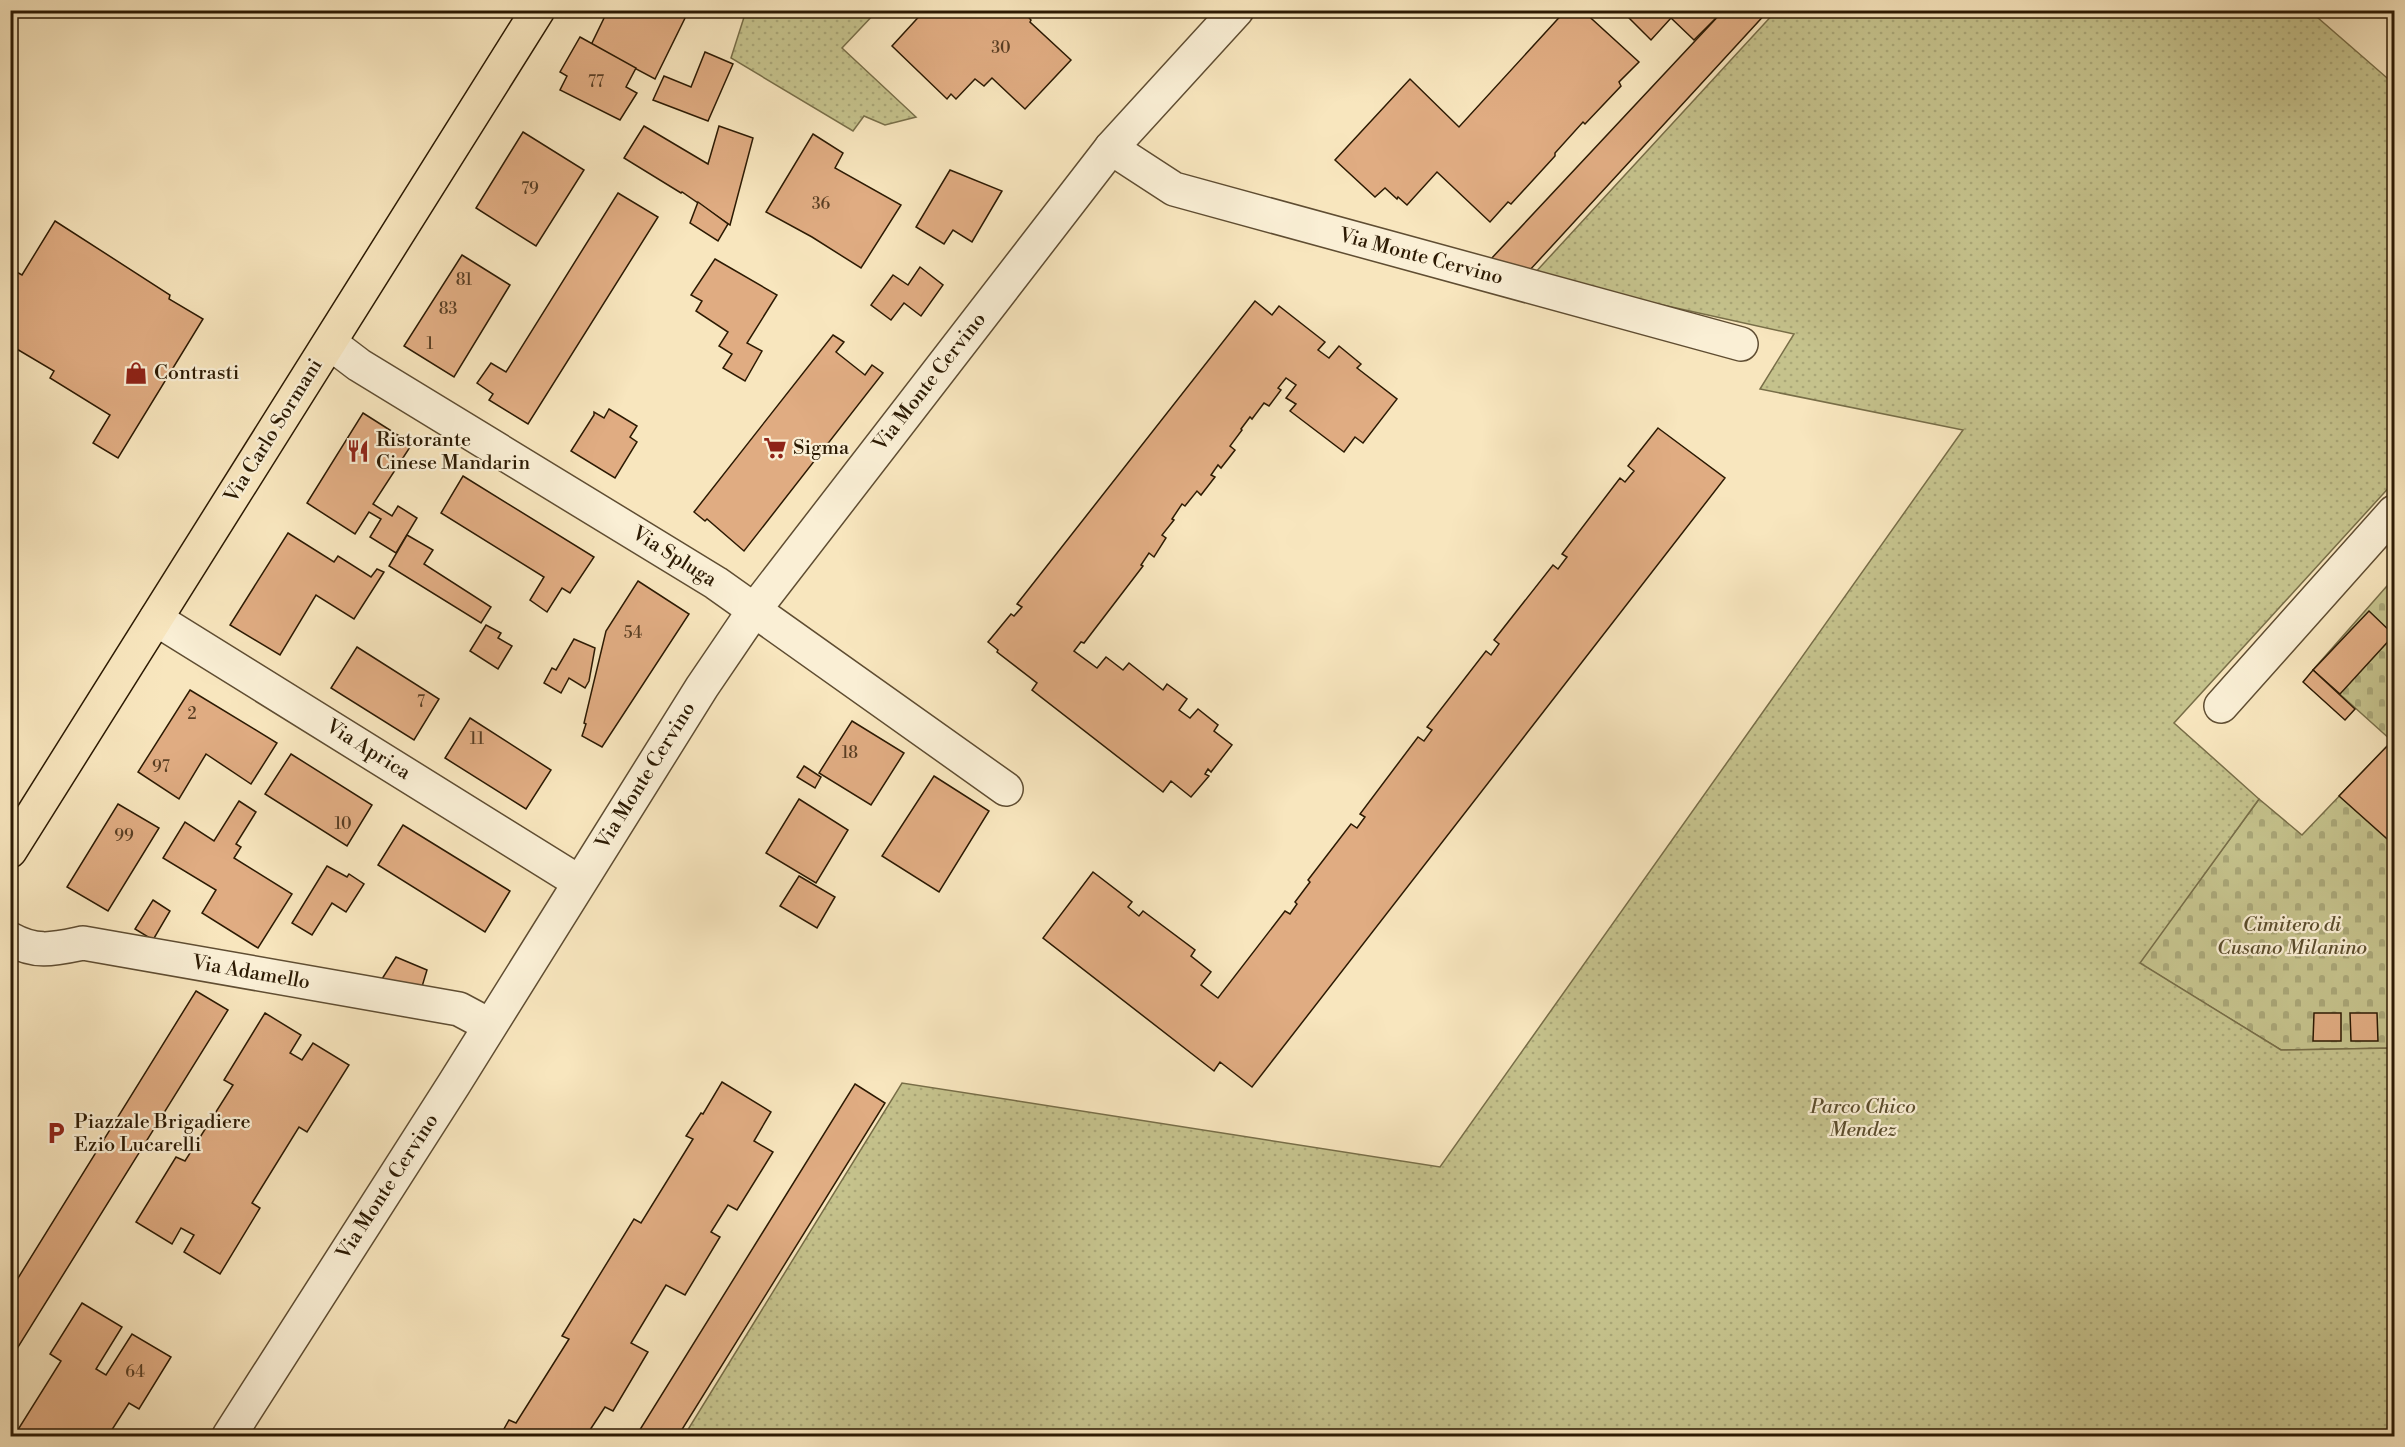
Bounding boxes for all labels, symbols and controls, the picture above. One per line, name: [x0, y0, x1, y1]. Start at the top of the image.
house number: 30: [991, 38, 1011, 58]
house number: 77: [588, 72, 604, 92]
house number: 79: [521, 179, 539, 199]
house number: 36: [812, 194, 831, 214]
street label: Via Monte Cervino: [1335, 223, 1506, 291]
house number: 81: [456, 270, 472, 290]
house number: 83: [439, 299, 457, 319]
street label: Via Monte Cervino: [868, 308, 992, 457]
house number: 1: [427, 334, 434, 354]
street label: Via Carlo Sormani: [219, 354, 329, 509]
shop icon: Contrasti: [123, 360, 149, 386]
place label: Contrasti: [154, 361, 240, 386]
place label: Ristorante Cinese Mandarin: [376, 428, 530, 476]
supermarket icon: Sigma: [762, 435, 788, 461]
place label: Sigma: [793, 436, 850, 461]
restaurant icon: Ristorante Cinese Mandarin: [345, 438, 371, 464]
street label: Via Spluga: [626, 521, 722, 593]
house number: 54: [624, 623, 643, 643]
house number: 7: [417, 692, 425, 712]
street label: Via Monte Cervino: [590, 698, 701, 855]
house number: 2: [187, 704, 197, 724]
street label: Via Aprica: [320, 714, 416, 786]
house number: 11: [470, 729, 484, 749]
house number: 18: [842, 743, 858, 763]
house number: 97: [152, 757, 170, 777]
house number: 10: [335, 814, 352, 834]
house number: 99: [114, 826, 134, 846]
park label: Cimitero di Cusano Milanino: [2217, 913, 2367, 961]
street label: Via Adamello: [189, 950, 312, 996]
park label: Parco Chico Mendez: [1809, 1095, 1916, 1143]
street label: Via Monte Cervino: [331, 1109, 445, 1266]
place label: Piazzale Brigadiere Ezio Lucarelli: [74, 1110, 251, 1158]
parking icon: Piazzale Brigadiere Ezio Lucarelli: [43, 1120, 69, 1146]
house number: 64: [125, 1362, 145, 1382]

